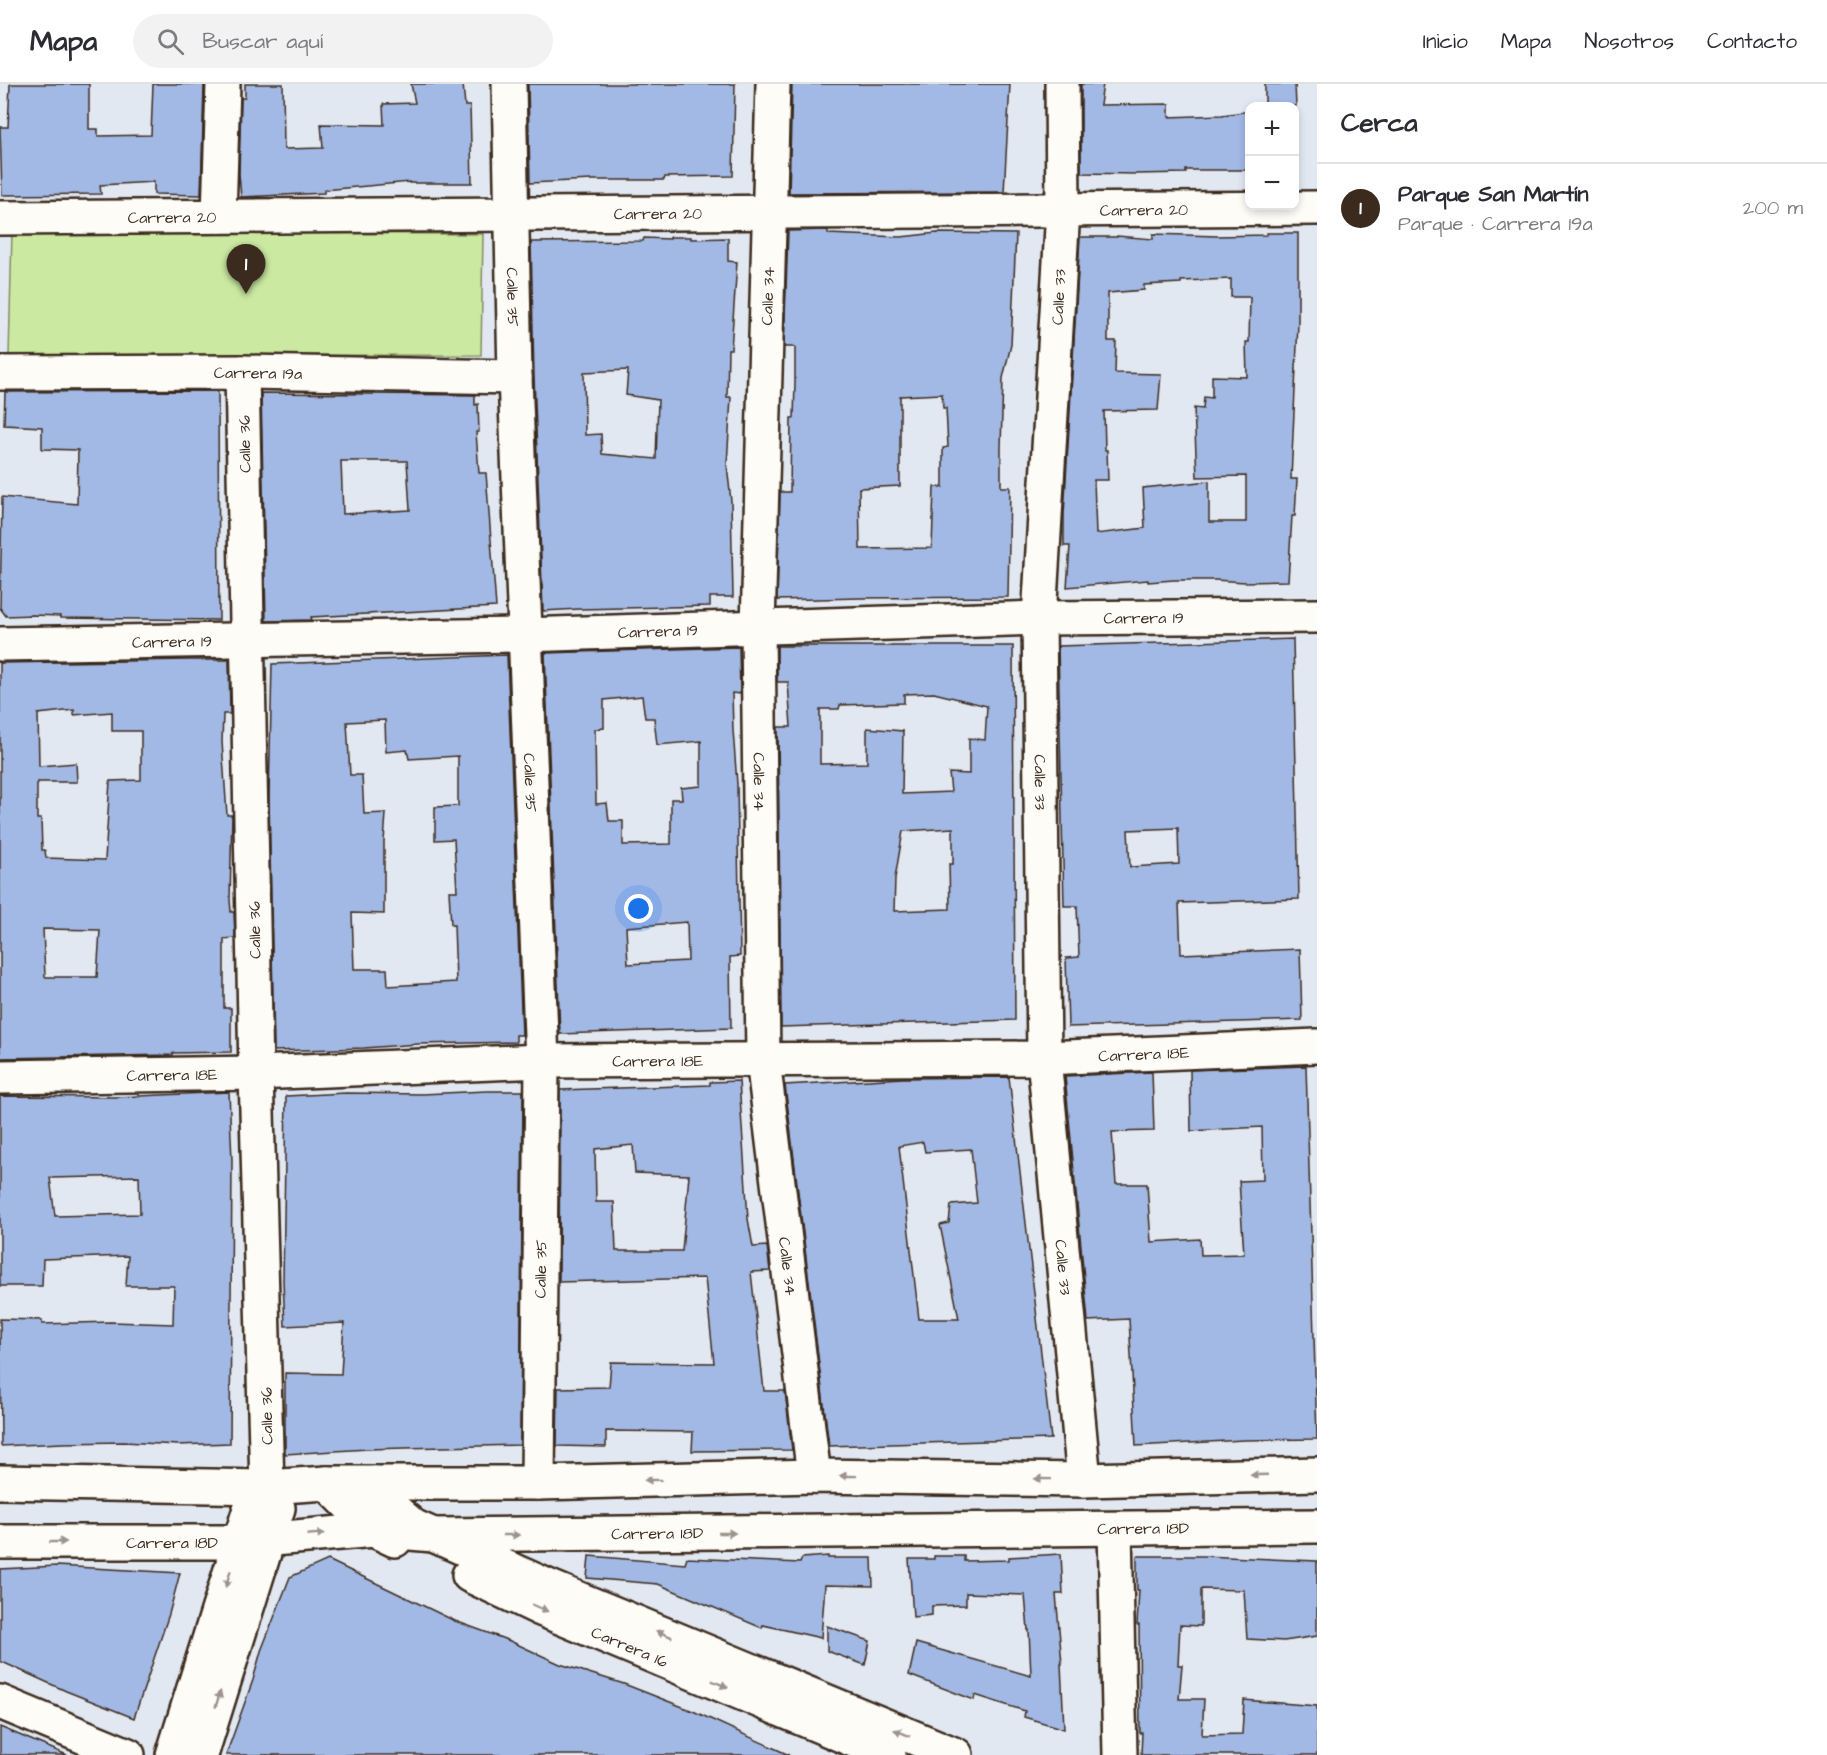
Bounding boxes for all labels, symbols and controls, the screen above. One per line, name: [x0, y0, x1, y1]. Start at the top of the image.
search box: [133, 14, 553, 68]
text: Mapa: [30, 22, 97, 61]
icon: search: [154, 25, 187, 58]
text: Buscar aquí: [202, 26, 323, 57]
text: Inicio: [1423, 27, 1468, 56]
text: Mapa: [1501, 27, 1551, 56]
text: Nosotros: [1584, 27, 1674, 56]
text: Contacto: [1707, 27, 1797, 56]
map controls: [1245, 102, 1299, 210]
button: +: [1245, 102, 1299, 156]
text: Cerca: [1341, 105, 1418, 141]
button: −: [1245, 156, 1299, 210]
text: Parque San Martín: [1398, 179, 1588, 210]
text: 1: [1359, 194, 1362, 222]
text: 200 m: [1743, 194, 1803, 222]
street label: Carrera 20: [1100, 199, 1188, 222]
street label: Carrera 20: [614, 203, 702, 225]
street label: Carrera 20: [128, 206, 216, 229]
text: Parque · Carrera 19a: [1398, 210, 1593, 238]
pin: 1: [226, 244, 266, 294]
street label: Calle 34: [756, 266, 780, 326]
street label: Calle 35: [501, 267, 524, 327]
street label: Calle 33: [1047, 269, 1071, 326]
street label: Carrera 19a: [214, 362, 302, 385]
street label: Calle 36: [233, 415, 257, 473]
street label: Carrera 19: [1103, 607, 1184, 630]
street label: Carrera 19: [617, 619, 698, 644]
street label: Carrera 19: [132, 630, 212, 654]
street label: Calle 34: [747, 752, 770, 811]
street label: Calle 35: [518, 753, 542, 813]
street label: Calle 33: [1029, 754, 1051, 810]
your location: [624, 894, 653, 923]
street label: Calle 36: [243, 901, 267, 959]
street label: Carrera 18E: [1098, 1042, 1190, 1068]
street label: Carrera 18E: [612, 1050, 704, 1073]
street label: Carrera 18E: [126, 1064, 218, 1087]
street label: Calle 34: [773, 1236, 802, 1297]
street label: Calle 35: [529, 1239, 553, 1299]
street label: Calle 33: [1049, 1239, 1076, 1296]
street label: Calle 36: [255, 1387, 279, 1445]
one-way arrow: [838, 1471, 857, 1481]
one-way arrow: [1249, 1471, 1268, 1480]
one-way arrow: [643, 1475, 662, 1485]
one-way arrow: [1033, 1475, 1052, 1484]
street label: Carrera 18D: [1097, 1517, 1189, 1540]
street label: Carrera 18D: [611, 1522, 703, 1545]
one-way arrow: [717, 1528, 736, 1538]
one-way arrow: [307, 1530, 326, 1539]
one-way arrow: [501, 1530, 520, 1540]
street label: Carrera 18D: [126, 1532, 218, 1554]
one-way arrow: [49, 1537, 68, 1547]
one-way arrow: [223, 1570, 232, 1588]
one-way arrow: [532, 1604, 549, 1613]
street label: Carrera 16: [588, 1621, 671, 1673]
one-way arrow: [655, 1629, 673, 1638]
one-way arrow: [712, 1679, 730, 1689]
one-way arrow: [214, 1690, 223, 1708]
one-way arrow: [893, 1728, 911, 1738]

